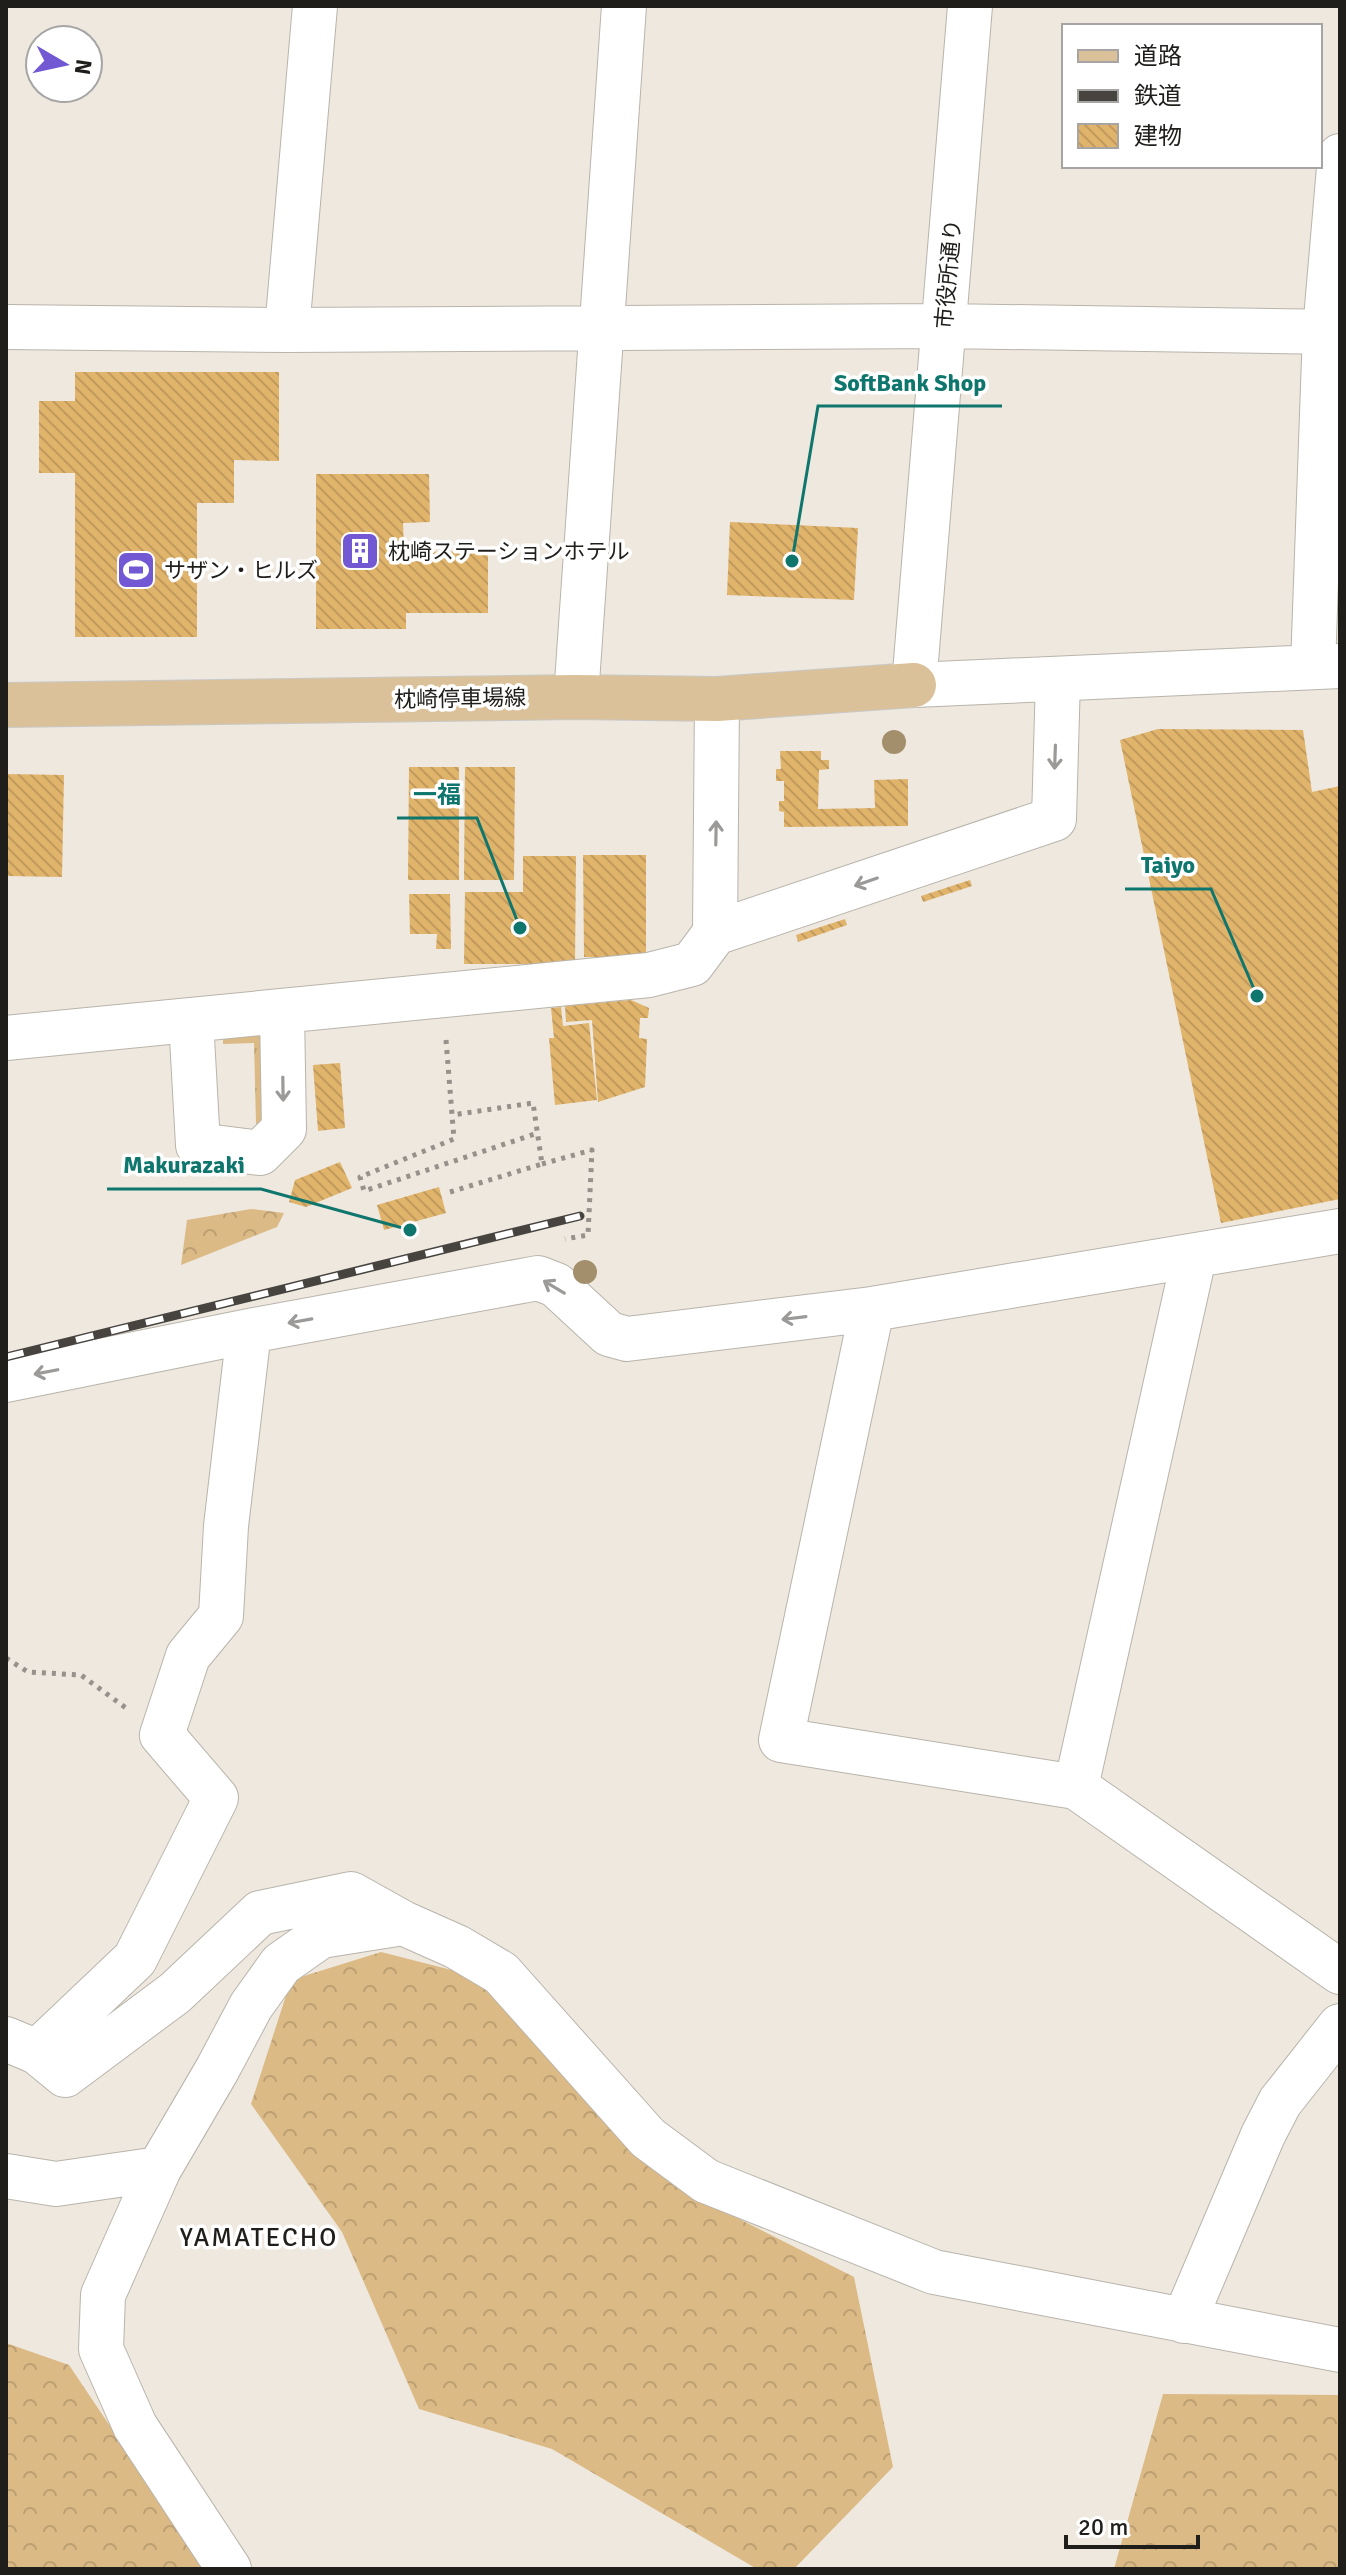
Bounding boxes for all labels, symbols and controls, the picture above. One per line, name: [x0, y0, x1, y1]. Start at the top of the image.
north arrow: [24, 24, 104, 104]
legend: [1062, 24, 1322, 168]
text: 道路: [1134, 41, 1182, 71]
text: N: [69, 57, 98, 77]
text: 鉄道: [1134, 81, 1182, 111]
text: 建物: [1134, 121, 1182, 151]
street label: 市役所通り: [930, 218, 967, 330]
callout: SoftBank Shop: [818, 358, 1002, 406]
text: SoftBank Shop: [834, 368, 986, 398]
building icon: 枕崎ステーションホテル: [339, 530, 381, 572]
place label: 枕崎ステーションホテル: [388, 538, 630, 565]
sports icon: サザン・ヒルズ: [115, 549, 157, 591]
place label: サザン・ヒルズ: [164, 557, 318, 584]
street label: 枕崎停車場線: [394, 684, 526, 713]
one-way arrow: [1048, 743, 1063, 770]
callout: 一福: [397, 770, 477, 818]
text: 一福: [413, 780, 461, 810]
one-way arrow: [708, 820, 724, 847]
callout: Taiyo: [1125, 841, 1211, 889]
text: Taiyo: [1141, 850, 1195, 880]
one-way arrow: [854, 876, 879, 891]
one-way arrow: [276, 1075, 291, 1102]
callout: Makurazaki: [107, 1141, 261, 1189]
text: Makurazaki: [123, 1150, 245, 1180]
one-way arrow: [543, 1279, 566, 1295]
one-way arrow: [781, 1311, 808, 1326]
one-way arrow: [288, 1315, 314, 1330]
one-way arrow: [33, 1365, 59, 1380]
district label: YAMATECHO: [180, 2222, 338, 2254]
scale bar: [1066, 2499, 1198, 2549]
text: 20 m: [1078, 2512, 1128, 2542]

